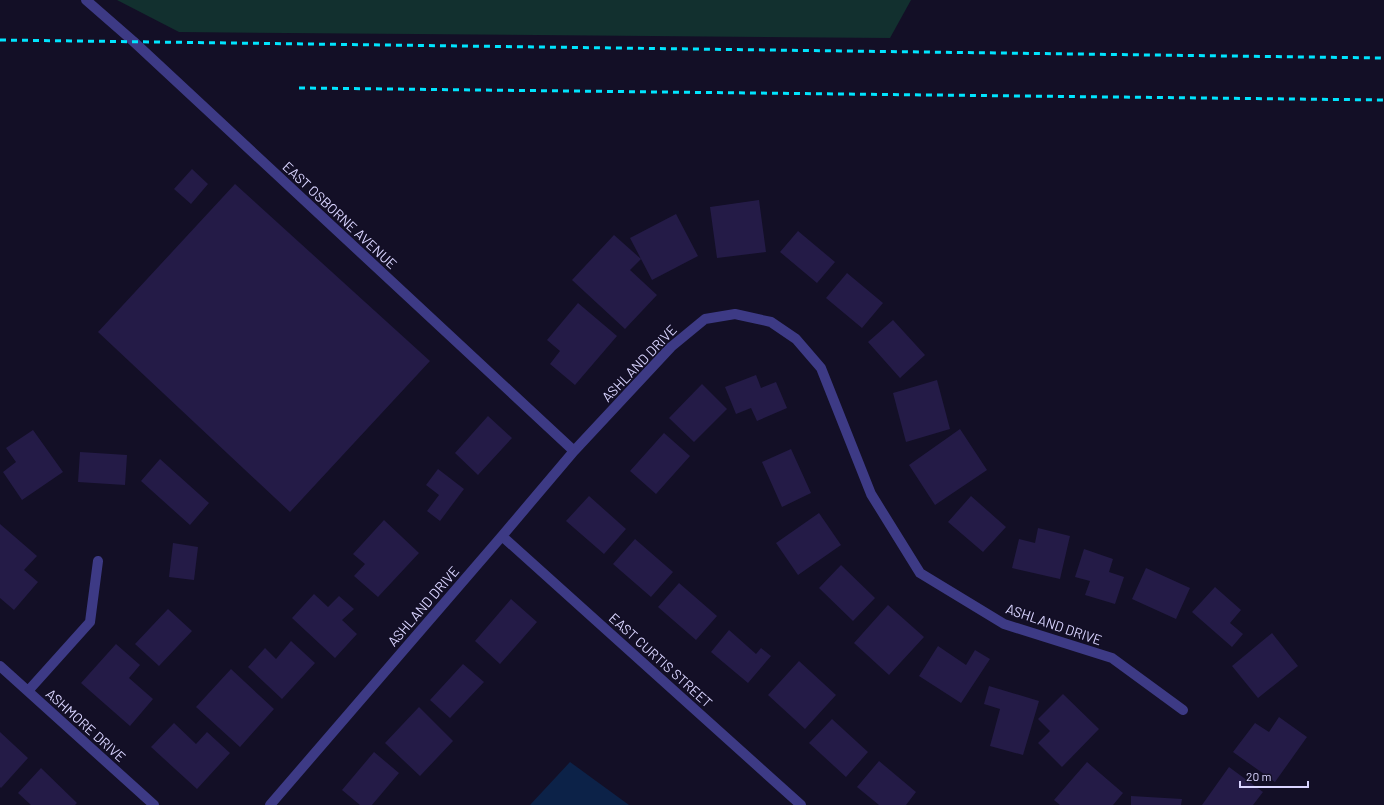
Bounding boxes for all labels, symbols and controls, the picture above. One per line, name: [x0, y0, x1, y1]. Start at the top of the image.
street label: EAST OSBORNE AVENUE: [279, 158, 401, 272]
street label: ASHLAND DRIVE: [598, 321, 680, 405]
street label: ASHLAND DRIVE: [384, 563, 462, 649]
street label: ASHLAND DRIVE: [1004, 600, 1104, 648]
street label: EAST CURTIS STREET: [606, 609, 716, 711]
street label: ASHMORE DRIVE: [43, 685, 129, 765]
scale bar: [1240, 763, 1308, 789]
text: 20 m: [1246, 769, 1272, 783]

